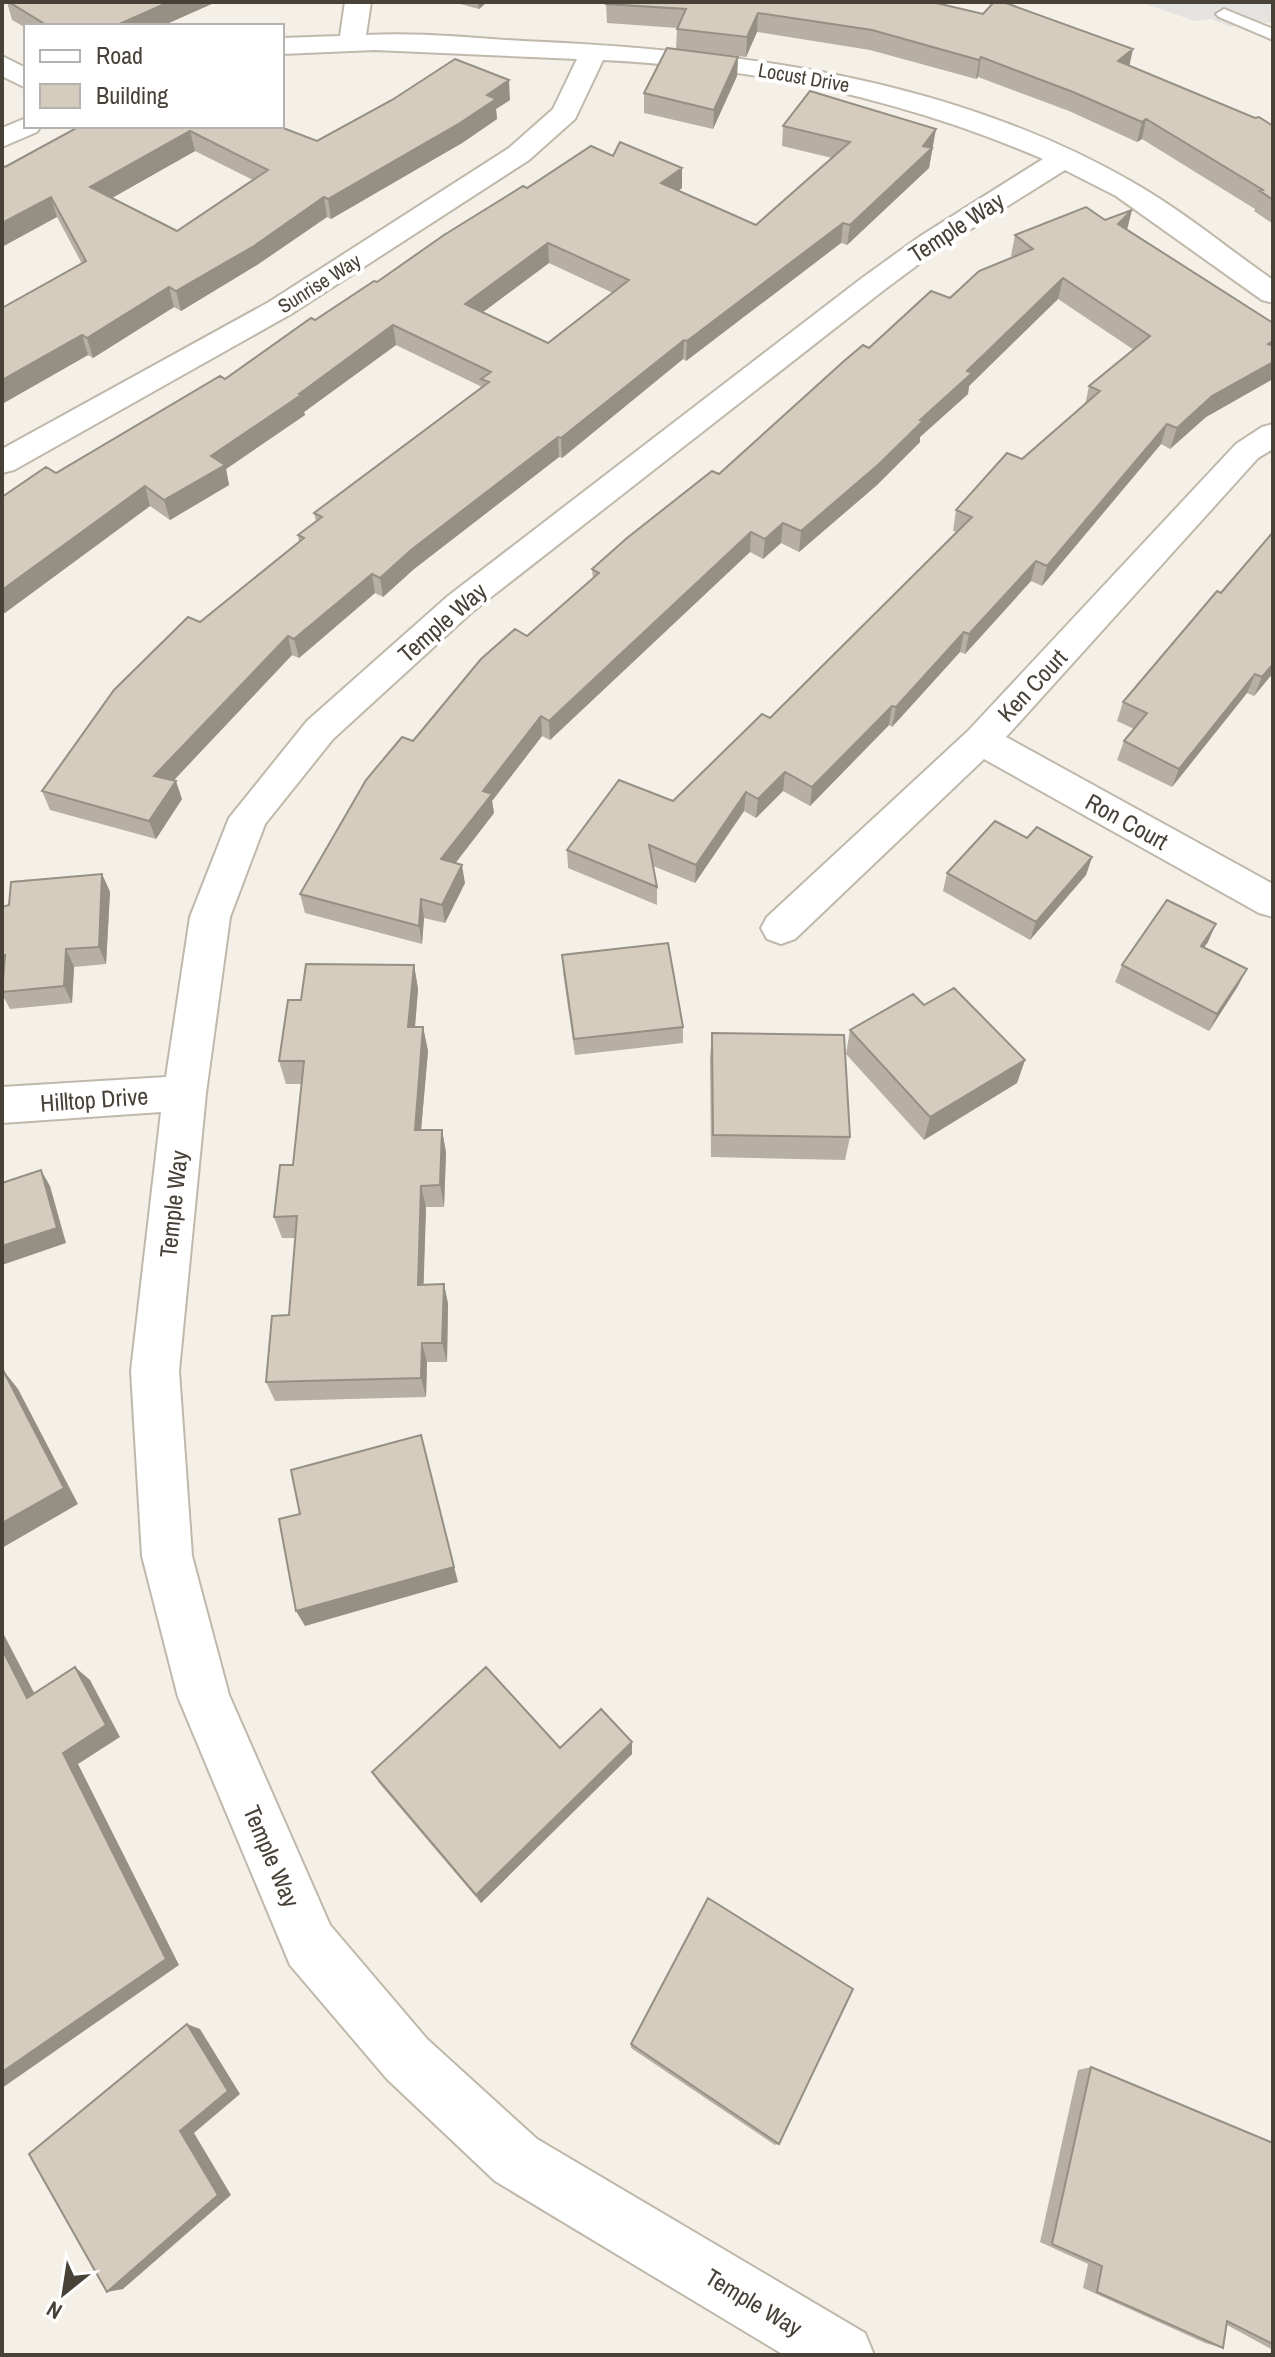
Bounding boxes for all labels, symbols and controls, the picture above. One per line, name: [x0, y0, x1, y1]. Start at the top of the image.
legend: [24, 24, 284, 128]
text: Road: [96, 39, 143, 71]
street label: Locust Drive: [756, 56, 852, 98]
text: Building: [96, 79, 168, 111]
street label: Temple Way: [902, 184, 1010, 270]
street label: Sunrise Way: [272, 246, 366, 319]
street label: Temple Way: [391, 575, 493, 669]
street label: Ken Court: [990, 641, 1074, 728]
street label: Ron Court: [1080, 785, 1174, 857]
street label: Hilltop Drive: [39, 1079, 149, 1119]
street label: Temple Way: [151, 1149, 195, 1259]
street label: Temple Way: [236, 1800, 308, 1912]
north arrow: [24, 2253, 104, 2333]
street label: Temple Way: [700, 2261, 808, 2343]
text: N: [41, 2294, 67, 2327]

